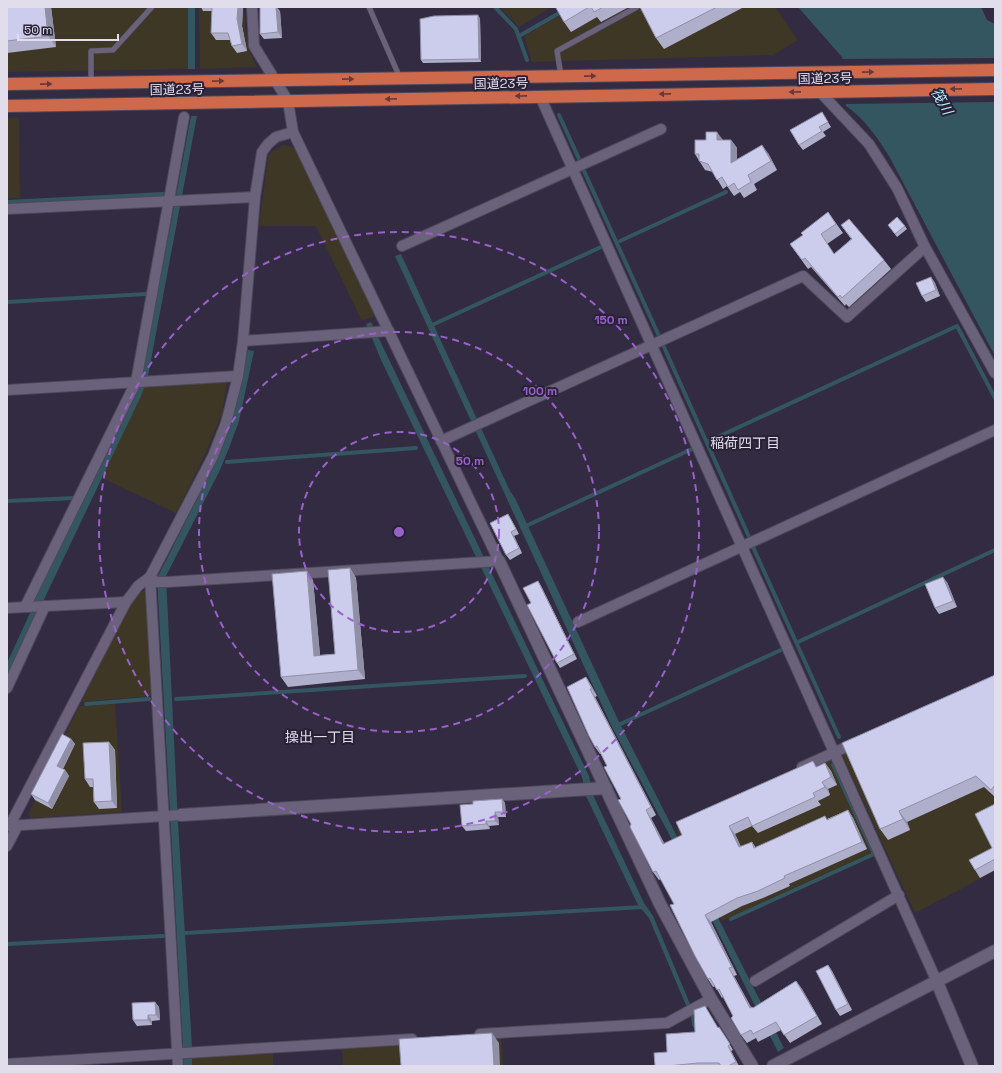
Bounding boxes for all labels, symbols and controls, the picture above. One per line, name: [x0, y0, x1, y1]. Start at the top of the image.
scale bar: [18, 16, 118, 42]
text: 50 m: [24, 22, 52, 38]
one-way arrow: [862, 69, 875, 75]
street label: 国道23号: [798, 70, 852, 87]
one-way arrow: [584, 73, 597, 79]
street label: 国道23号: [474, 75, 528, 92]
one-way arrow: [342, 76, 354, 83]
one-way arrow: [212, 78, 225, 84]
one-way arrow: [40, 81, 53, 87]
street label: 国道23号: [150, 81, 204, 98]
water label: 筏川: [927, 84, 958, 119]
one-way arrow: [949, 86, 962, 92]
one-way arrow: [788, 89, 801, 95]
one-way arrow: [658, 91, 671, 97]
one-way arrow: [514, 93, 527, 99]
one-way arrow: [384, 96, 397, 102]
text: 150 m: [594, 312, 628, 328]
text: 100 m: [523, 383, 557, 399]
district label: 稲荷四丁目: [710, 434, 780, 452]
text: 50 m: [456, 453, 484, 469]
centre of rings: [392, 525, 406, 539]
district label: 操出一丁目: [285, 728, 355, 746]

